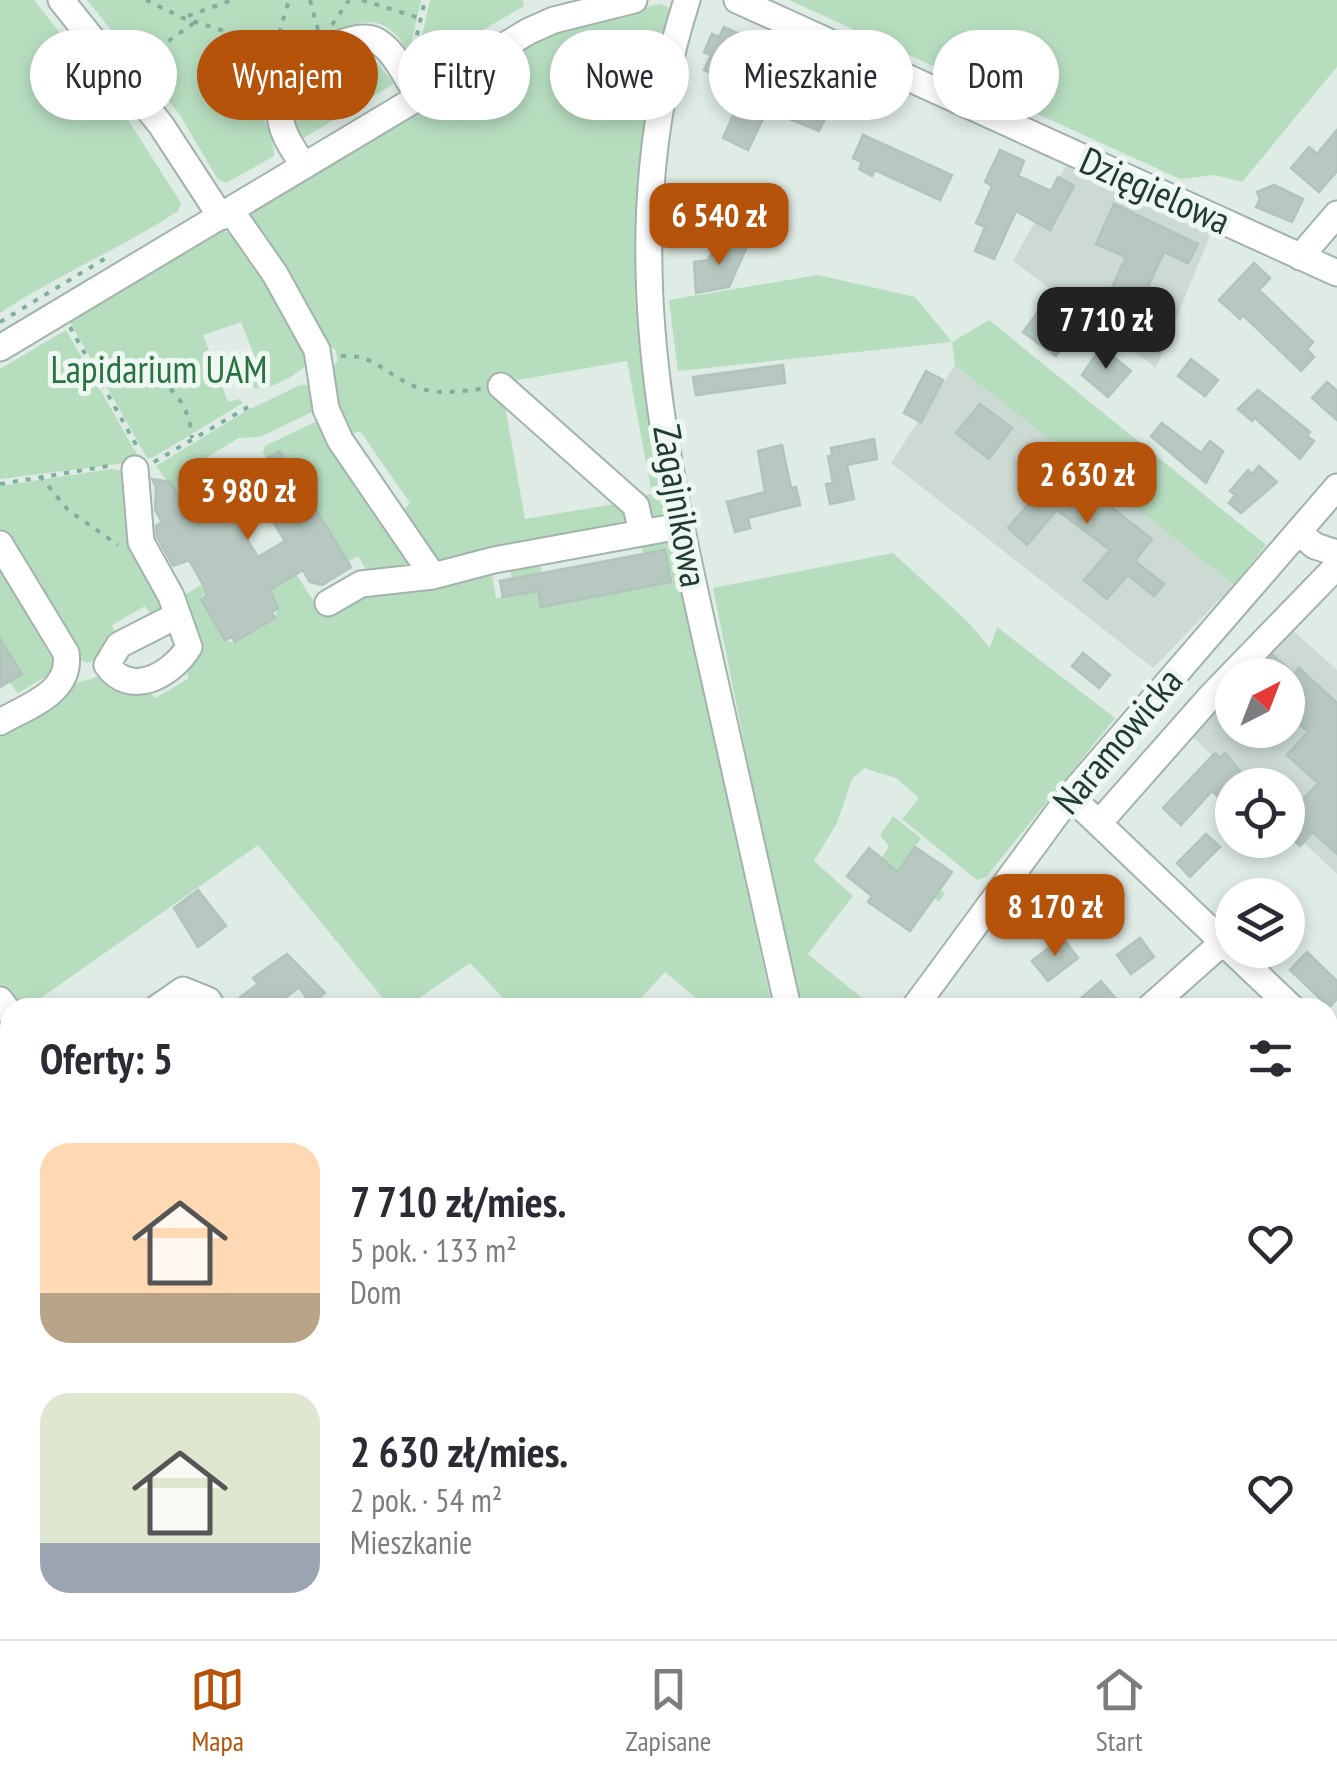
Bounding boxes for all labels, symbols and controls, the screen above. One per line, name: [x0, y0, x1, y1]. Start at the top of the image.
chip: Kupno: [30, 30, 177, 120]
chip: Wynajem: [197, 30, 378, 120]
chip: Filtry: [398, 30, 530, 120]
chip: Nowe: [550, 30, 689, 120]
chip: Mieszkanie: [709, 30, 913, 120]
chip: Dom: [933, 30, 1059, 120]
street label: Dzięgielowa: [1073, 135, 1238, 244]
pin: 6 540 zł: [616, 183, 822, 268]
text: 6 540 zł: [671, 194, 767, 236]
pin: 7 710 zł: [1003, 287, 1209, 372]
text: 7 710 zł: [1059, 298, 1153, 340]
park label: Lapidarium UAM: [51, 344, 267, 393]
street label: Zagajnikowa: [643, 421, 720, 591]
pin: 2 630 zł: [984, 442, 1190, 527]
text: 2 630 zł: [1039, 453, 1135, 495]
pin: 3 980 zł: [145, 458, 351, 543]
text: 3 980 zł: [200, 469, 296, 511]
street label: Naramowicka: [1041, 657, 1192, 823]
north arrow: [1215, 658, 1305, 748]
map controls: [1215, 658, 1305, 968]
button: locate: [1215, 768, 1305, 858]
pin: 8 170 zł: [952, 874, 1158, 959]
button: layers: [1215, 878, 1305, 968]
text: 8 170 zł: [1007, 885, 1103, 927]
text: Oferty: 5: [40, 1031, 173, 1086]
icon: filters: [1243, 1031, 1298, 1086]
text: 7 710 zł/mies.: [350, 1174, 566, 1229]
icon: home: [120, 1183, 240, 1303]
icon: heart: [1243, 1216, 1298, 1271]
text: 5 pok. · 133 m²: [350, 1229, 517, 1271]
text: Dom: [350, 1271, 401, 1313]
text: 2 630 zł/mies.: [350, 1424, 568, 1479]
icon: home: [120, 1433, 240, 1553]
icon: heart: [1243, 1466, 1298, 1521]
text: 2 pok. · 54 m²: [350, 1479, 502, 1521]
text: Mieszkanie: [350, 1521, 472, 1563]
tab: Mapa: [190, 1662, 245, 1759]
tab: Zapisane: [626, 1662, 711, 1759]
tab: Start: [1092, 1662, 1147, 1759]

